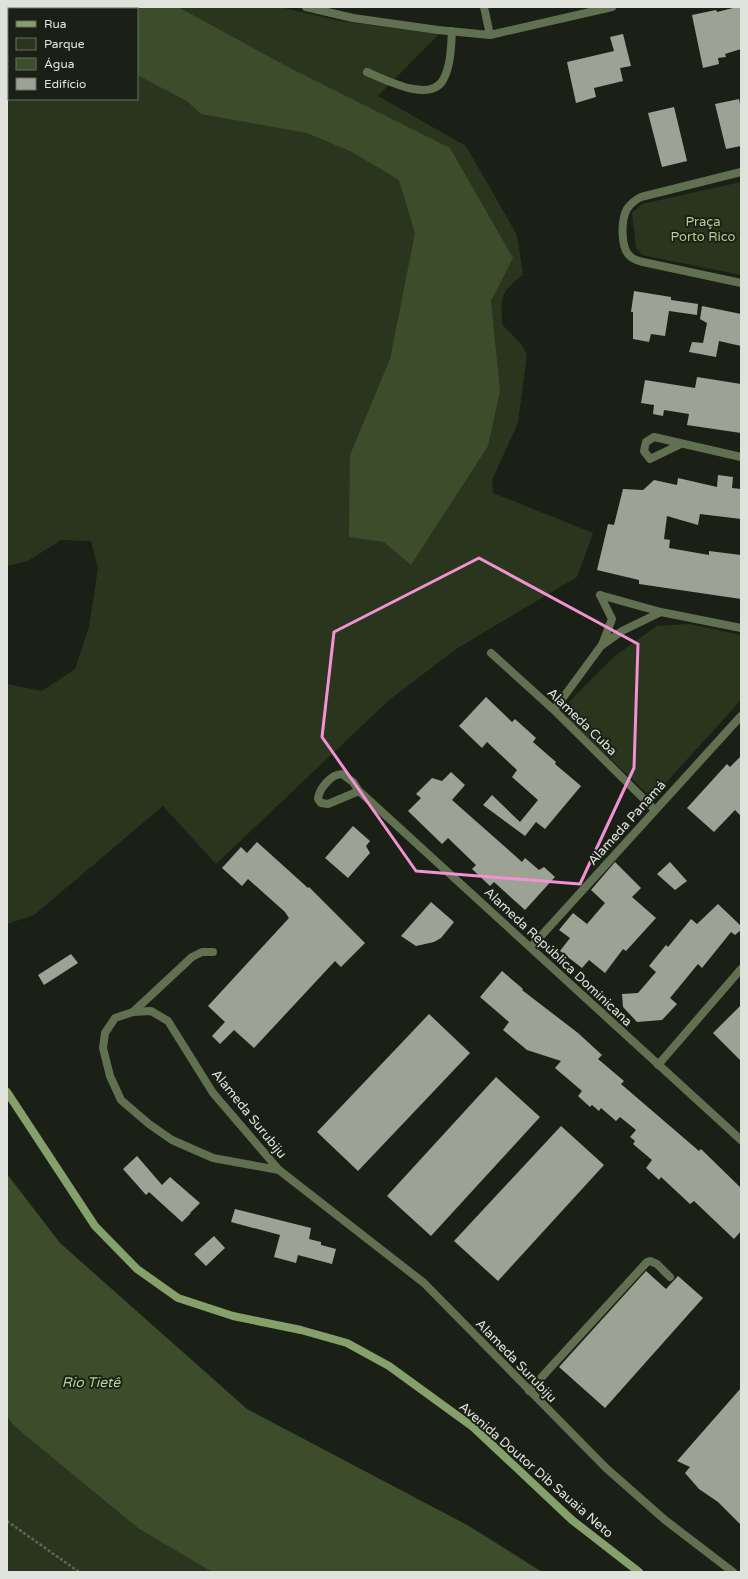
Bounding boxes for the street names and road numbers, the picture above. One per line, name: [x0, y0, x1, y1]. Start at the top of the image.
street label: Alameda Cuba: [544, 685, 620, 759]
street label: Alameda Panamá: [585, 777, 669, 869]
street label: Alameda República Dominicana: [481, 884, 635, 1030]
street label: Alameda Surubiju: [208, 1066, 290, 1162]
street label: Alameda Surubiju: [472, 1316, 560, 1406]
street label: Avenida Doutor Dib Sauaia Neto: [456, 1399, 616, 1541]

